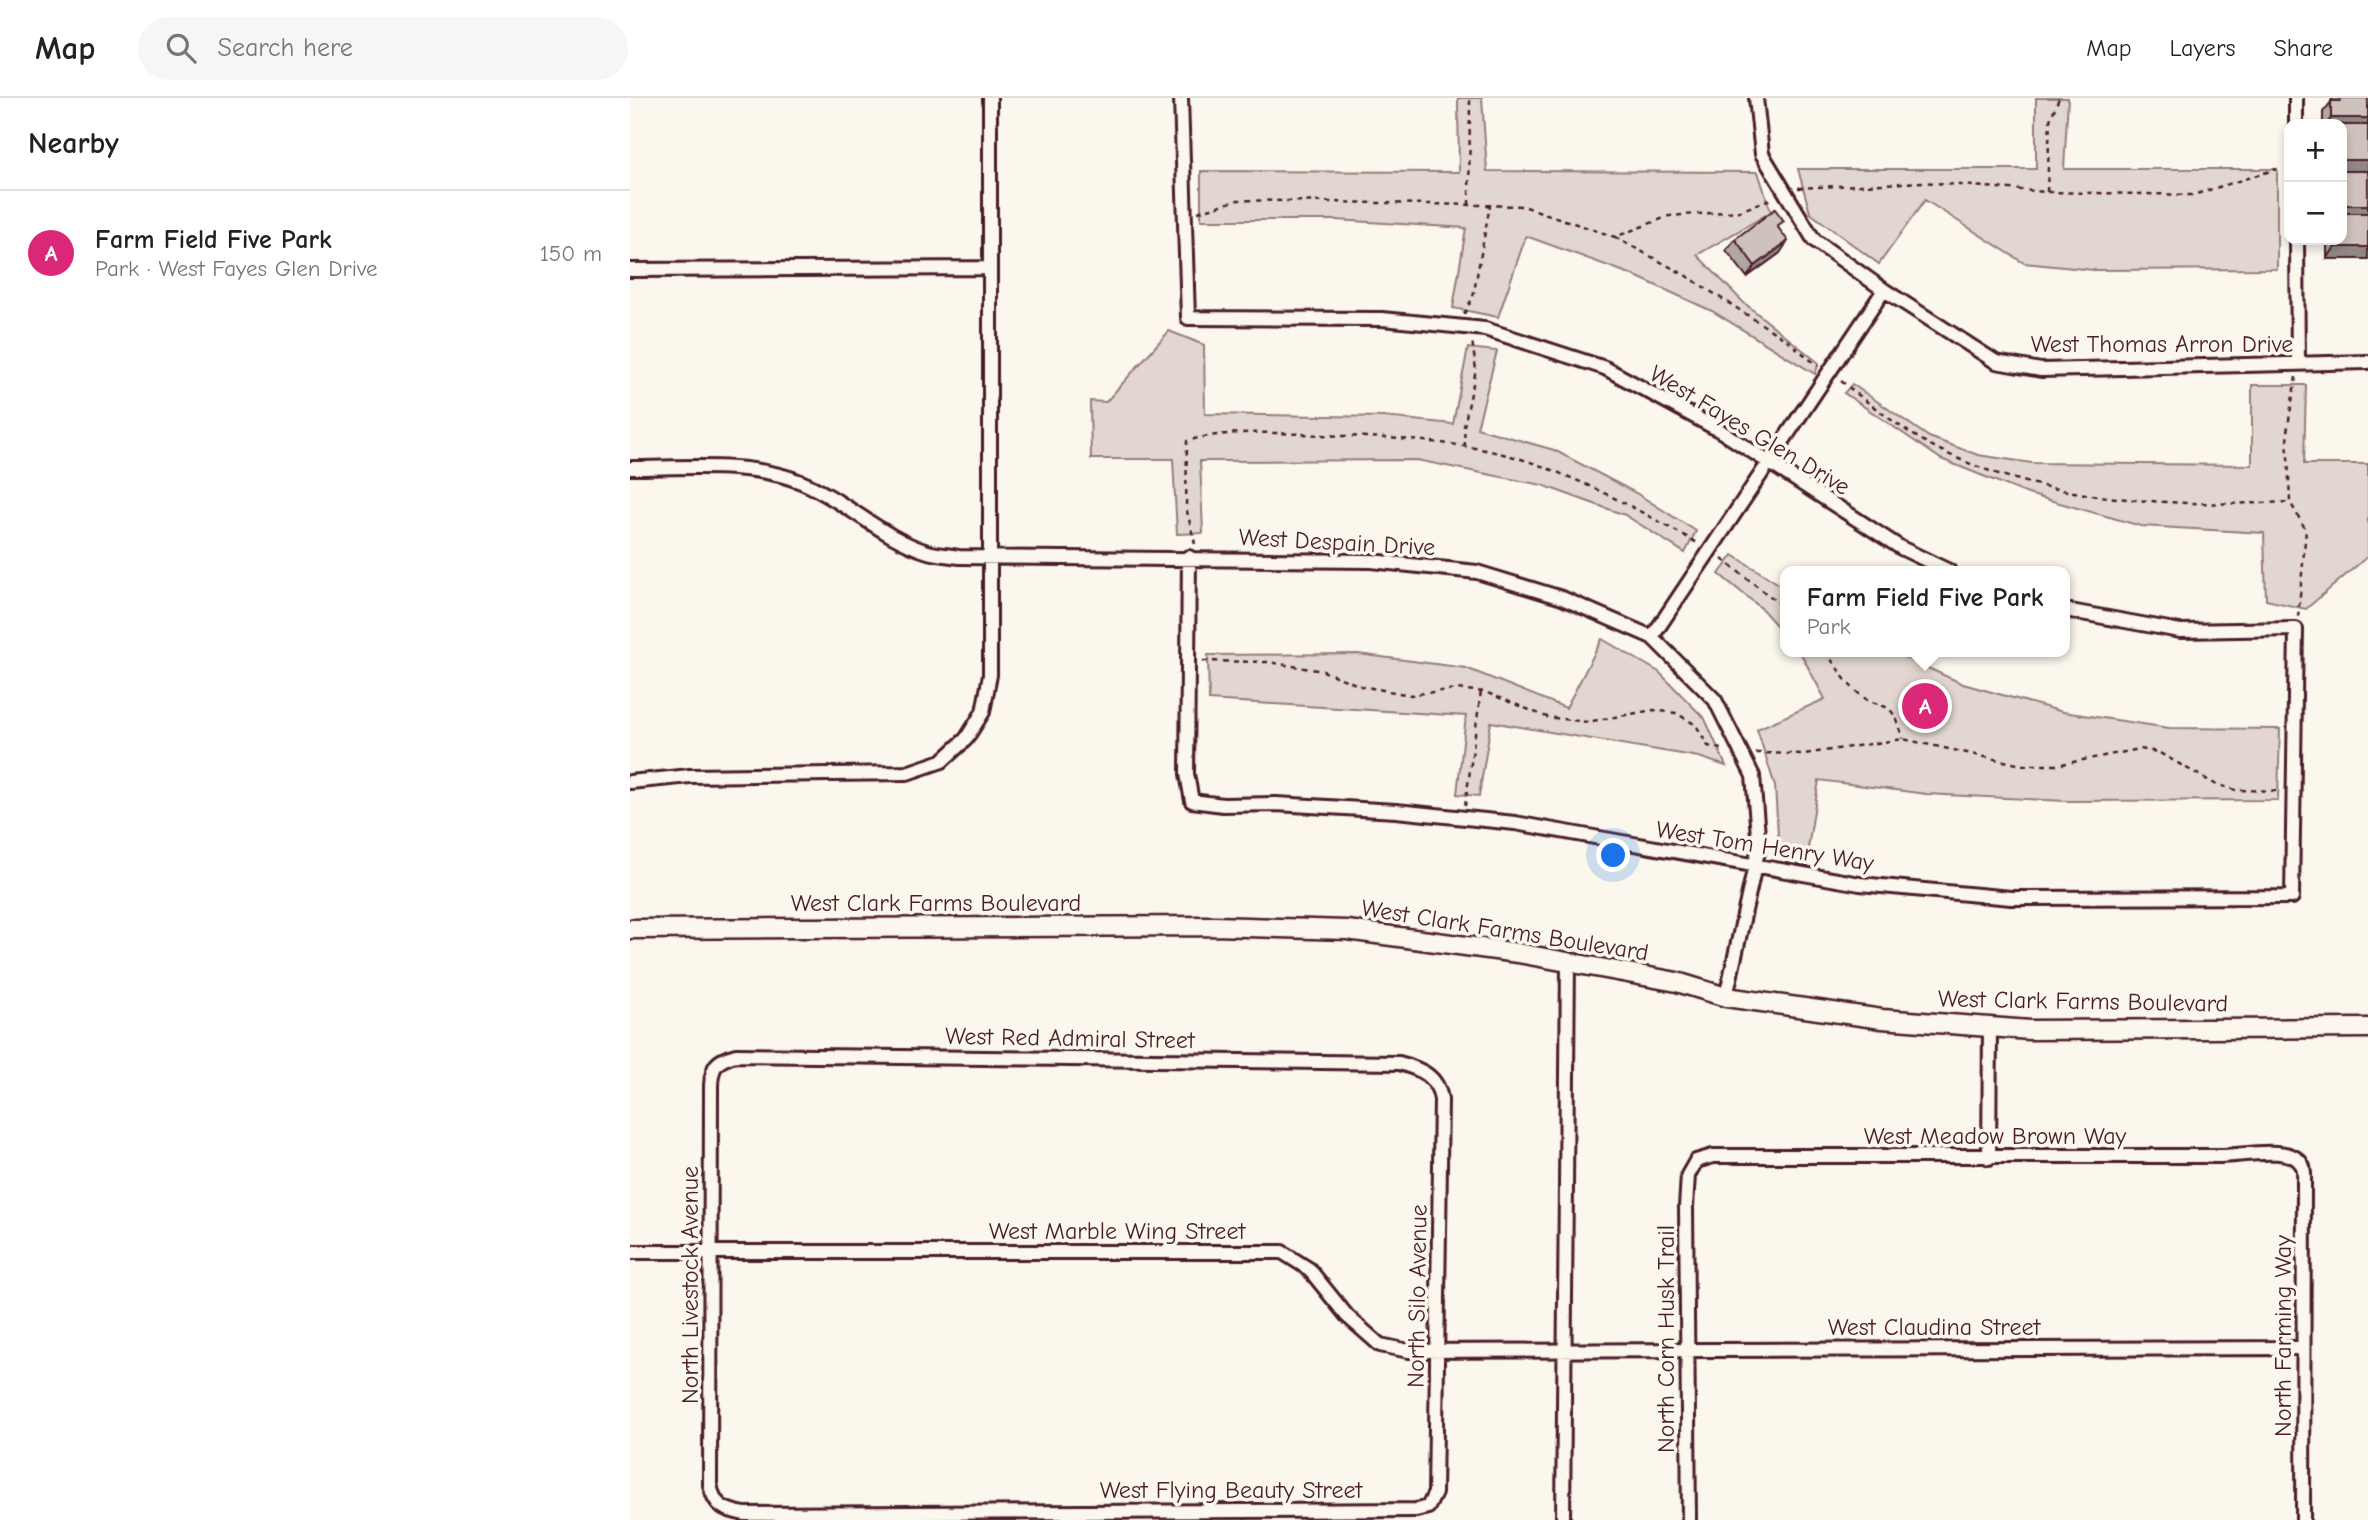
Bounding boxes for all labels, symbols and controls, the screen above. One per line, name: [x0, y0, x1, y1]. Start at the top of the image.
search box: [138, 17, 628, 80]
text: Map: [35, 29, 96, 67]
icon: search: [162, 29, 200, 67]
text: Search here: [218, 33, 353, 63]
text: Map: [2086, 34, 2132, 62]
text: Layers: [2170, 34, 2235, 62]
text: Share: [2273, 34, 2333, 62]
map controls: [2284, 119, 2347, 245]
button: +: [2284, 119, 2347, 182]
text: Nearby: [28, 126, 119, 161]
button: −: [2284, 182, 2347, 245]
text: Farm Field Five Park: [95, 225, 332, 255]
text: A: [45, 240, 57, 267]
text: 150 m: [540, 240, 602, 267]
text: Park · West Fayes Glen Drive: [95, 255, 378, 282]
street label: West Thomas Arron Drive: [2031, 330, 2293, 358]
street label: West Fayes Glen Drive: [1645, 359, 1855, 501]
street label: West Despain Drive: [1238, 523, 1436, 561]
popup: [1780, 566, 2070, 657]
text: Farm Field Five Park: [1807, 583, 2043, 613]
text: Park: [1807, 613, 1851, 640]
pin: A: [1902, 680, 1948, 732]
street label: West Tom Henry Way: [1654, 815, 1876, 877]
your location: [1596, 838, 1630, 872]
street label: West Clark Farms Boulevard: [791, 889, 1081, 917]
street label: West Clark Farms Boulevard: [1359, 893, 1651, 967]
street label: West Clark Farms Boulevard: [1938, 984, 2228, 1018]
street label: West Red Admiral Street: [945, 1022, 1196, 1054]
street label: West Meadow Brown Way: [1864, 1122, 2127, 1150]
street label: North Livestock Avenue: [676, 1166, 704, 1404]
street label: North Silo Avenue: [1401, 1204, 1433, 1388]
street label: West Marble Wing Street: [989, 1217, 1246, 1245]
street label: North Corn Husk Trail: [1652, 1225, 1680, 1453]
street label: North Farming Way: [2269, 1235, 2297, 1437]
street label: West Claudina Street: [1828, 1313, 2041, 1341]
street label: West Flying Beauty Street: [1100, 1476, 1363, 1504]

